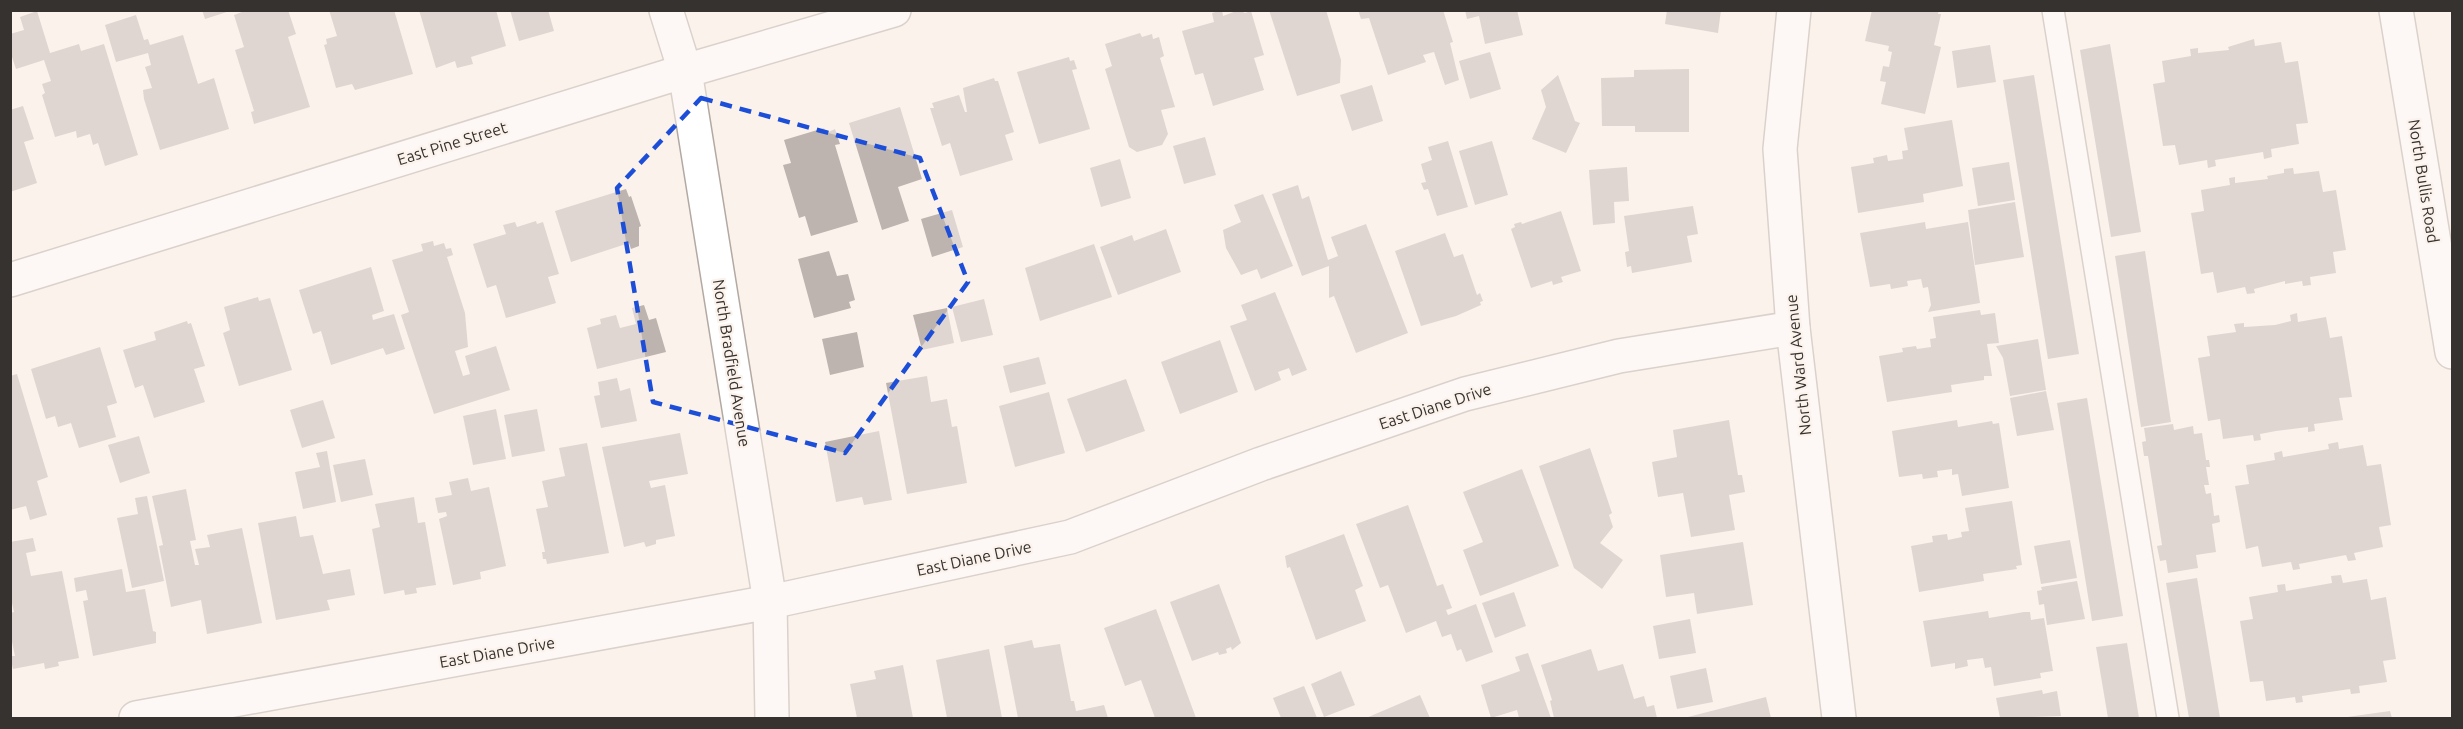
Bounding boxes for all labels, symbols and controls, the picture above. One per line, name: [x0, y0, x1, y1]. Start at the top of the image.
street label: East Pine Street: [395, 118, 510, 168]
street label: North Bullis Road: [2405, 118, 2443, 244]
street label: North Bradfield Avenue: [710, 278, 754, 448]
street label: North Ward Avenue: [1782, 294, 1814, 436]
street label: East Diane Drive: [1377, 379, 1493, 433]
street label: East Diane Drive: [915, 537, 1033, 579]
street label: East Diane Drive: [438, 633, 556, 671]

